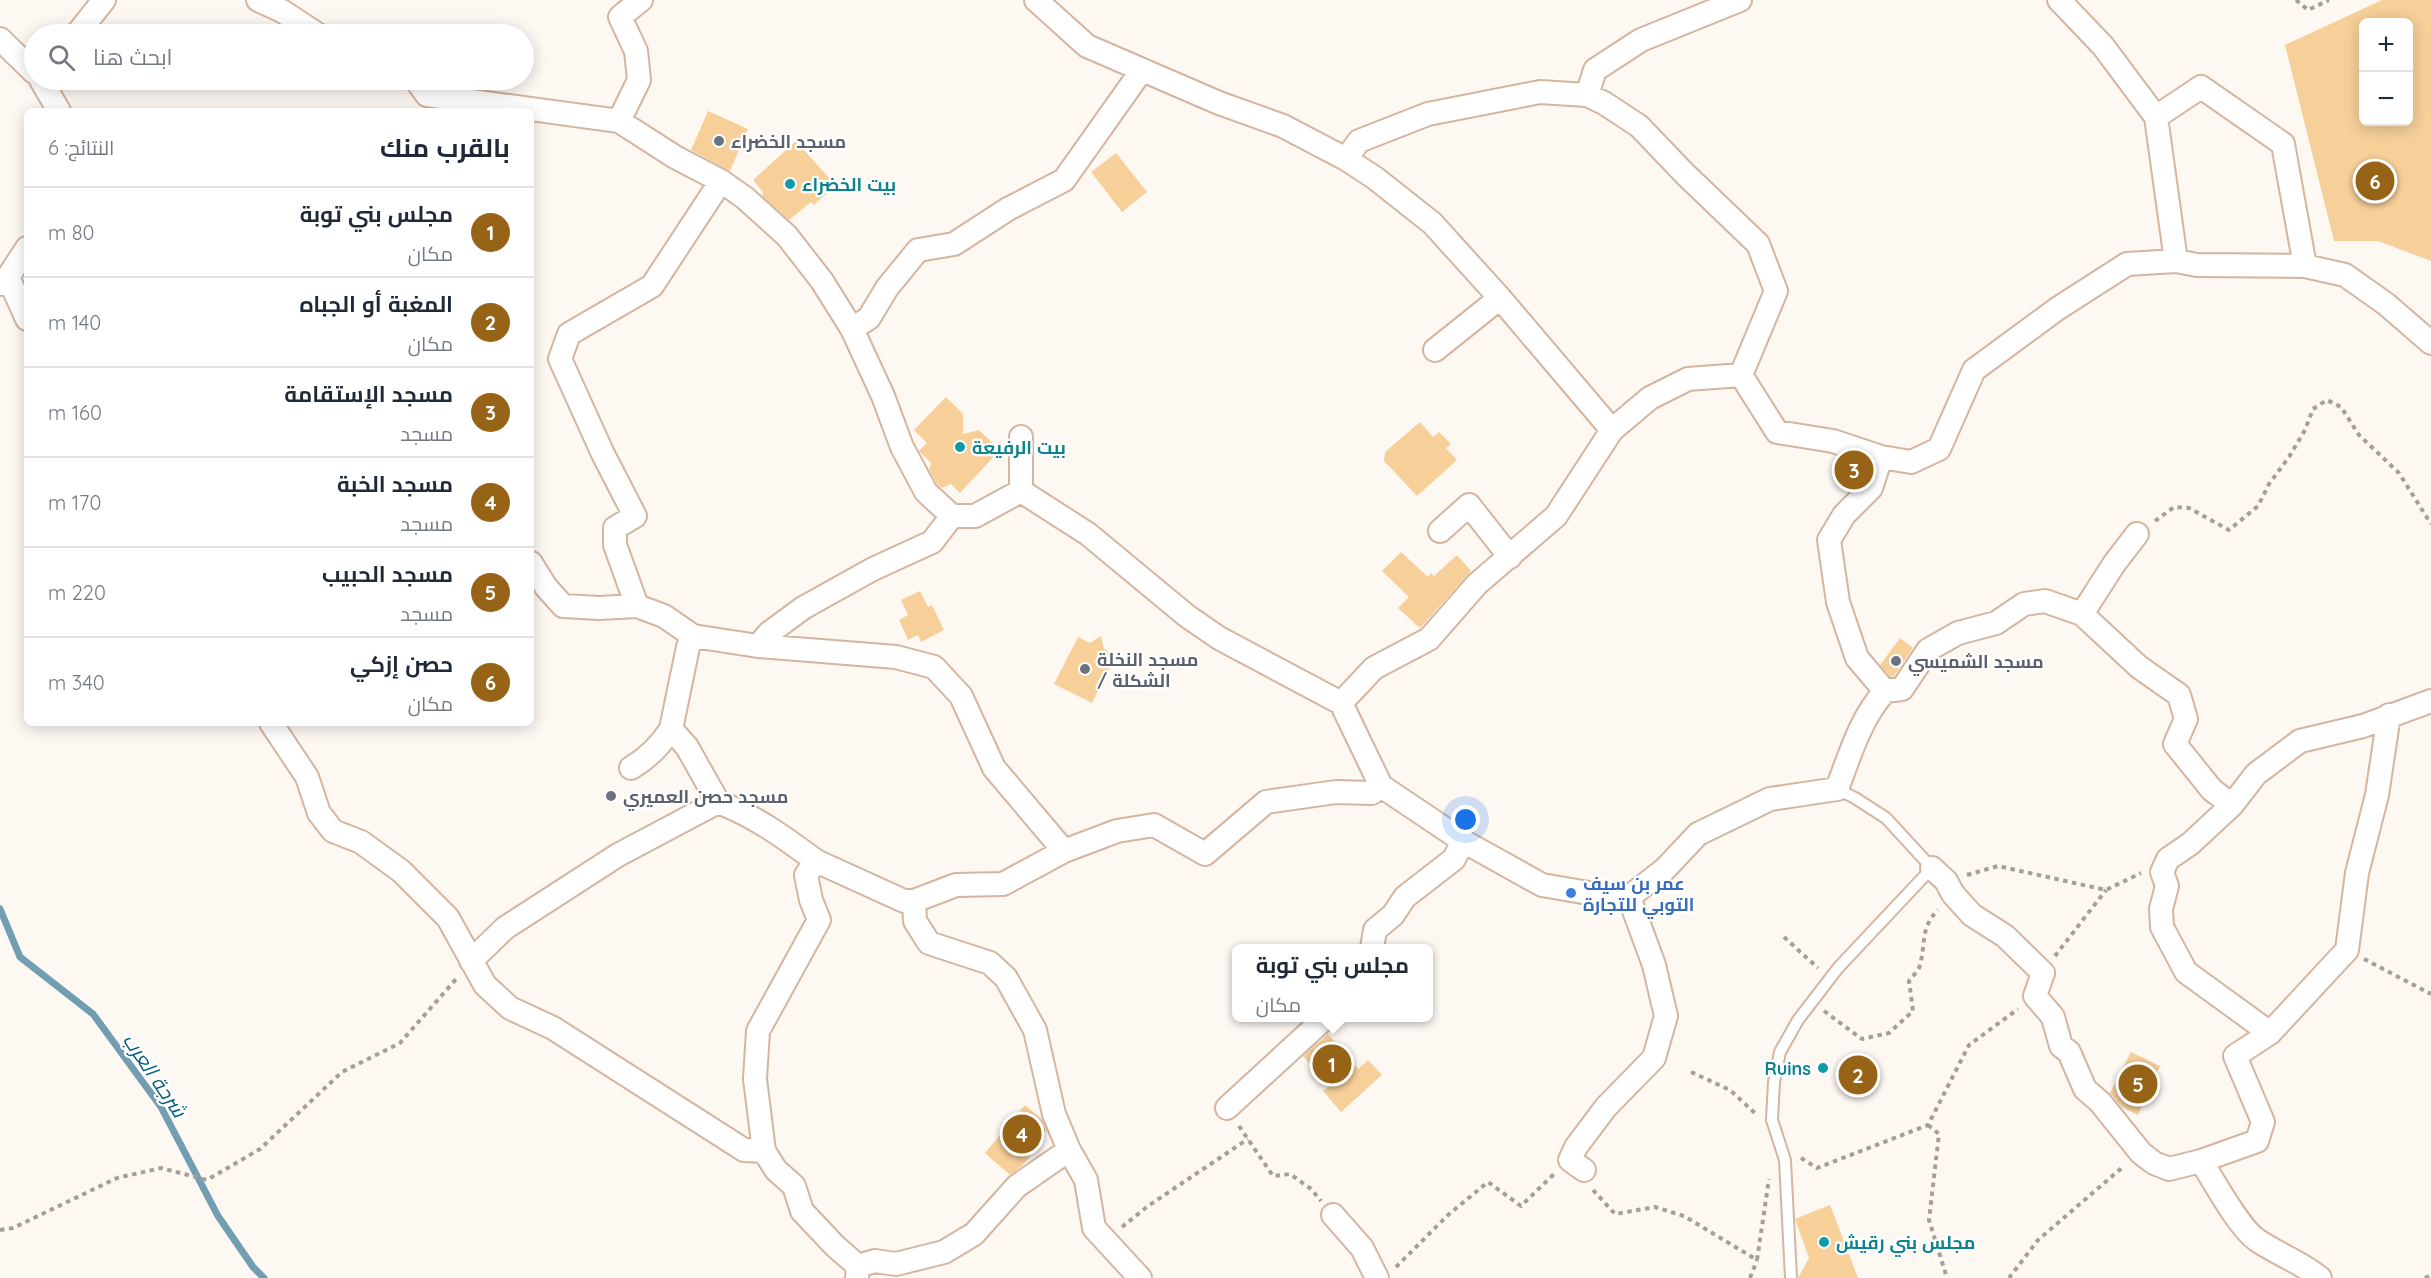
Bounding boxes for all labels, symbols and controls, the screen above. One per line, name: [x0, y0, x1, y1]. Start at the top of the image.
map controls: [2359, 18, 2413, 126]
button: +: [2359, 18, 2413, 72]
search box: [24, 24, 534, 90]
icon: search: [45, 41, 78, 74]
text: ابحث هنا: [93, 43, 173, 71]
button: −: [2359, 72, 2413, 126]
place label: مسجد الخضراء: [731, 130, 846, 153]
text: بالقرب منك: [380, 131, 510, 164]
marker: مسجد الخضراء: [712, 134, 726, 148]
text: النتائج: 6: [48, 135, 114, 160]
pin: 6: [2356, 158, 2394, 204]
place label: بيت الخضراء: [802, 173, 896, 196]
marker: بيت الخضراء: [783, 177, 797, 191]
text: مجلس بني توبة: [300, 200, 453, 228]
text: 80 m: [48, 220, 94, 245]
text: 1: [487, 220, 494, 245]
text: مكان: [408, 241, 453, 266]
text: المغبة أو الجباه: [300, 290, 453, 318]
text: 140 m: [48, 310, 101, 335]
text: 2: [485, 310, 496, 335]
text: مكان: [408, 331, 453, 356]
text: مسجد الإستقامة: [284, 380, 453, 408]
text: 160 m: [48, 400, 102, 425]
text: 3: [485, 400, 496, 425]
text: مسجد: [400, 421, 453, 446]
place label: بيت الرفيعة: [972, 436, 1066, 459]
marker: بيت الرفيعة: [953, 440, 967, 454]
pin: 3: [1834, 448, 1874, 492]
text: مسجد الخبة: [337, 470, 453, 498]
text: 170 m: [48, 490, 101, 515]
text: 4: [485, 490, 496, 515]
text: مسجد: [400, 511, 453, 536]
text: مسجد الحبيب: [322, 560, 453, 588]
text: 220 m: [48, 580, 106, 605]
text: 5: [485, 580, 496, 605]
text: مسجد: [400, 601, 453, 626]
place label: مسجد النخلة / الشكلة: [1097, 648, 1198, 692]
text: حصن إزكي: [350, 650, 453, 678]
place label: مسجد الشميسي: [1908, 650, 2044, 676]
marker: مسجد الشميسي: [1889, 654, 1903, 668]
marker: مسجد النخلة / الشكلة: [1078, 662, 1092, 676]
text: 340 m: [48, 670, 105, 695]
text: 6: [485, 670, 496, 695]
text: مكان: [408, 691, 453, 716]
place label: مسجد حصن العميري: [623, 785, 788, 811]
marker: مسجد حصن العميري: [604, 789, 618, 803]
your location: [1451, 805, 1480, 834]
place label: عمر بن سيف التوبي للتجارة: [1583, 872, 1694, 920]
marker: عمر بن سيف التوبي للتجارة: [1564, 886, 1578, 900]
popup: [1232, 944, 1433, 1022]
text: مجلس بني توبة: [1256, 951, 1409, 979]
text: مكان: [1256, 992, 1301, 1017]
water label: شرجة العرب: [118, 1028, 193, 1122]
pin: 1: [1312, 1042, 1352, 1086]
pin: 2: [1838, 1052, 1878, 1098]
place label: Ruins: [1765, 1057, 1811, 1080]
marker: Ruins: [1816, 1061, 1830, 1075]
pin: 5: [2118, 1062, 2158, 1106]
pin: 4: [1002, 1112, 1042, 1156]
place label: مجلس بني رقيش: [1836, 1231, 1975, 1258]
marker: مجلس بني رقيش: [1817, 1235, 1831, 1249]

